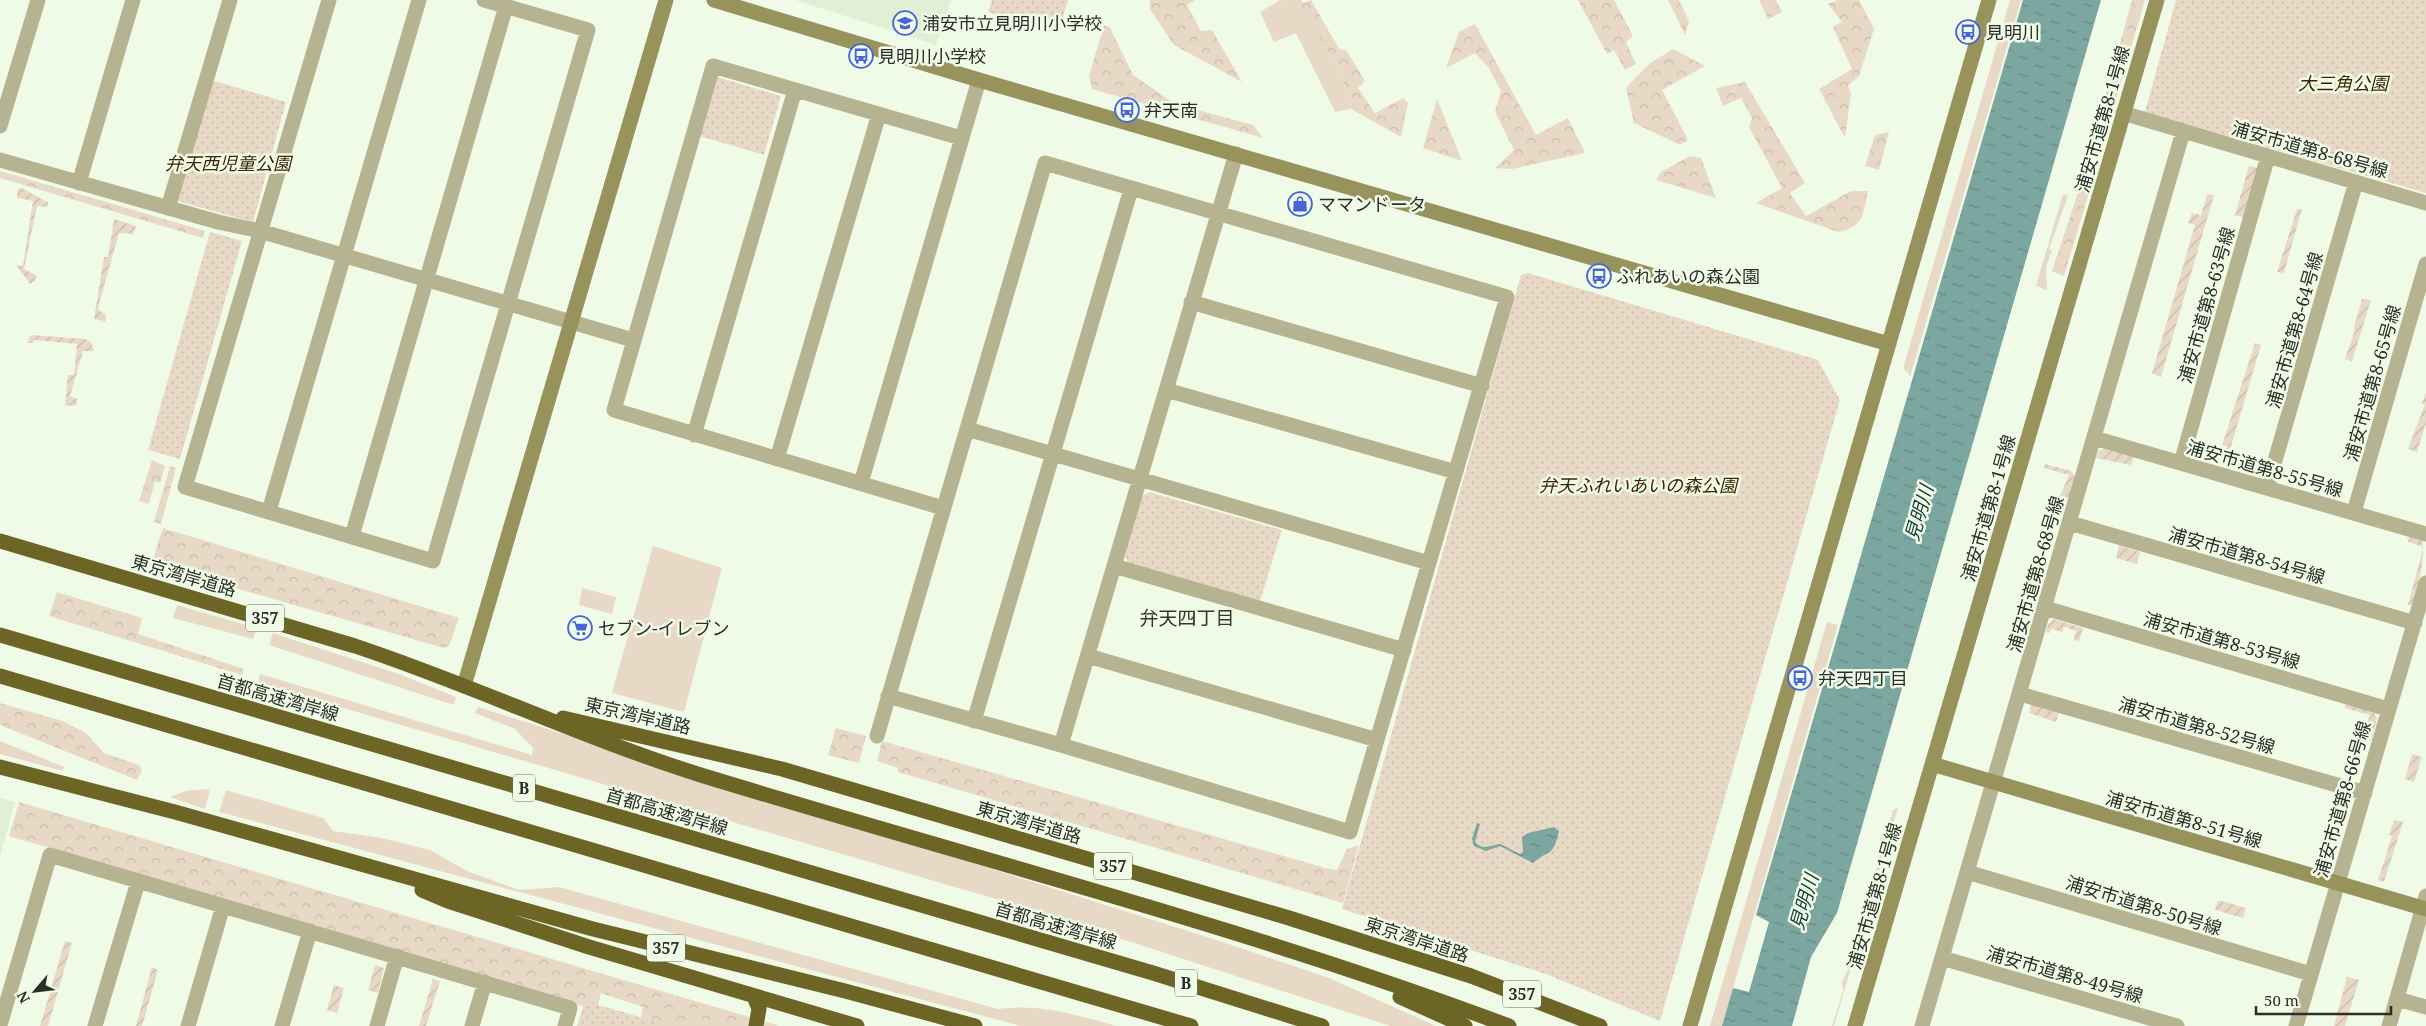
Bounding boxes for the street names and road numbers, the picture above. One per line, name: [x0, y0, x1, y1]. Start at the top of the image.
street label: 浦安市道第8-1号線: [2070, 43, 2134, 195]
street label: 浦安市道第8-68号線: [2229, 115, 2391, 183]
street label: 浦安市道第8-63号線: [2172, 224, 2240, 386]
street label: 浦安市道第8-64号線: [2260, 249, 2328, 411]
street label: 浦安市道第8-65号線: [2338, 302, 2406, 464]
street label: 浦安市道第8-1号線: [1956, 432, 2020, 584]
street label: 浦安市道第8-55号線: [2184, 434, 2346, 502]
street label: 浦安市道第8-68号線: [2001, 493, 2069, 655]
street label: 浦安市道第8-54号線: [2166, 521, 2328, 589]
street label: 東京湾岸道路: [129, 549, 239, 601]
road number: 357: [246, 604, 284, 632]
street label: 浦安市道第8-53号線: [2141, 606, 2303, 674]
street label: 首都高速湾岸線: [214, 668, 342, 726]
street label: 東京湾岸道路: [583, 691, 693, 739]
street label: 浦安市道第8-52号線: [2116, 691, 2278, 759]
street label: 浦安市道第8-66号線: [2308, 718, 2376, 880]
road number: B: [513, 774, 535, 801]
street label: 首都高速湾岸線: [603, 782, 731, 840]
street label: 浦安市道第8-51号線: [2103, 785, 2265, 853]
street label: 東京湾岸道路: [974, 796, 1084, 848]
street label: 浦安市道第8-1号線: [1842, 820, 1906, 972]
road number: 357: [1094, 852, 1132, 879]
street label: 浦安市道第8-50号線: [2063, 870, 2225, 940]
street label: 首都高速湾岸線: [992, 896, 1120, 954]
street label: 東京湾岸道路: [1362, 911, 1472, 967]
road number: 357: [647, 934, 685, 961]
street label: 浦安市道第8-49号線: [1984, 940, 2146, 1008]
road number: B: [1175, 970, 1197, 996]
road number: 357: [1503, 981, 1541, 1008]

